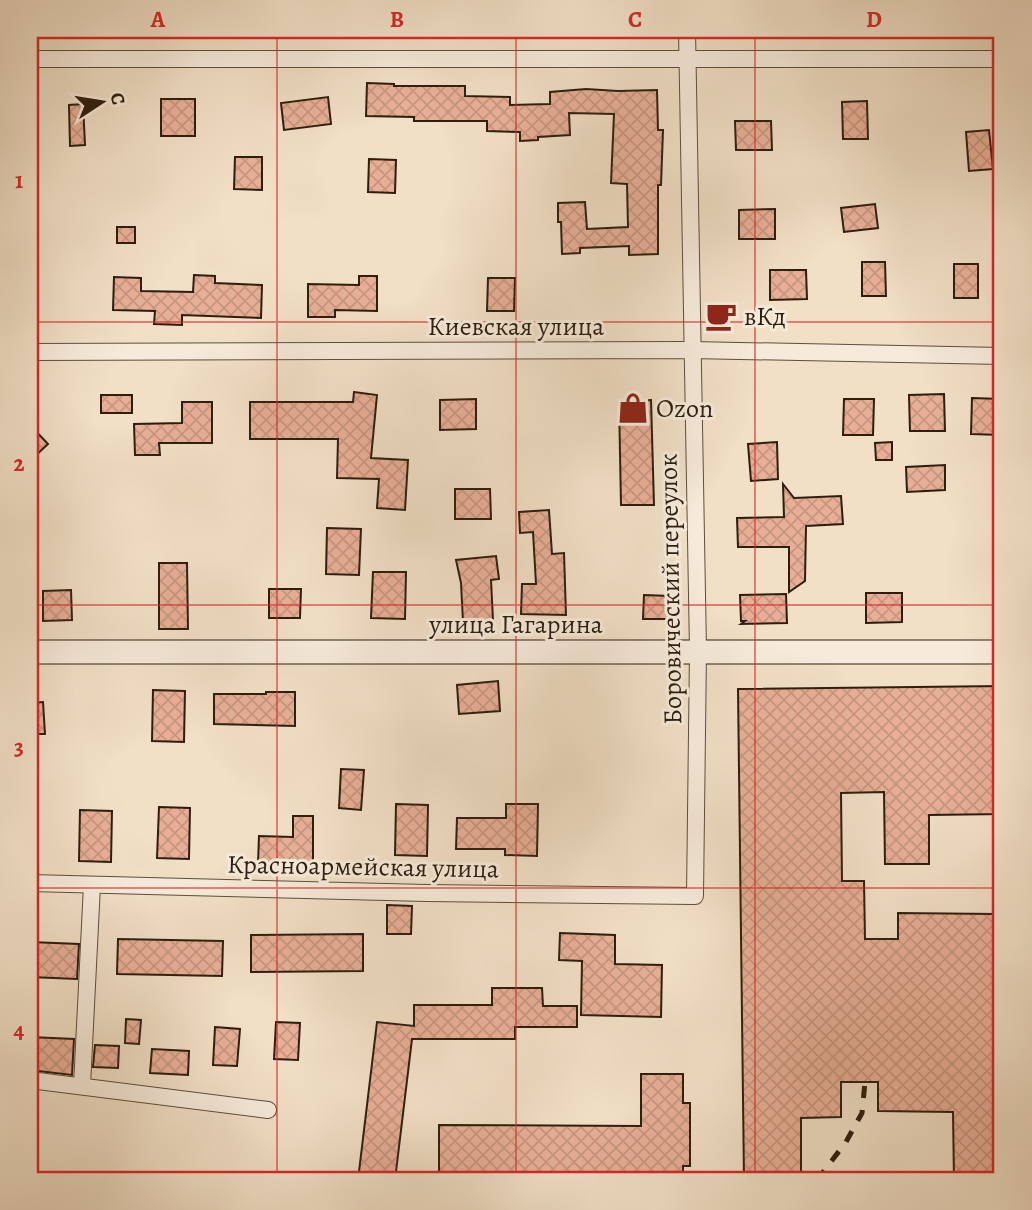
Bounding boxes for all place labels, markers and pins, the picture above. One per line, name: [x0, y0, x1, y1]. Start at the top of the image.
cafe icon: вКд: [704, 299, 738, 333]
place label: вКд: [744, 299, 786, 334]
shop icon: Ozon: [616, 391, 650, 425]
place label: Ozon: [656, 391, 713, 426]

